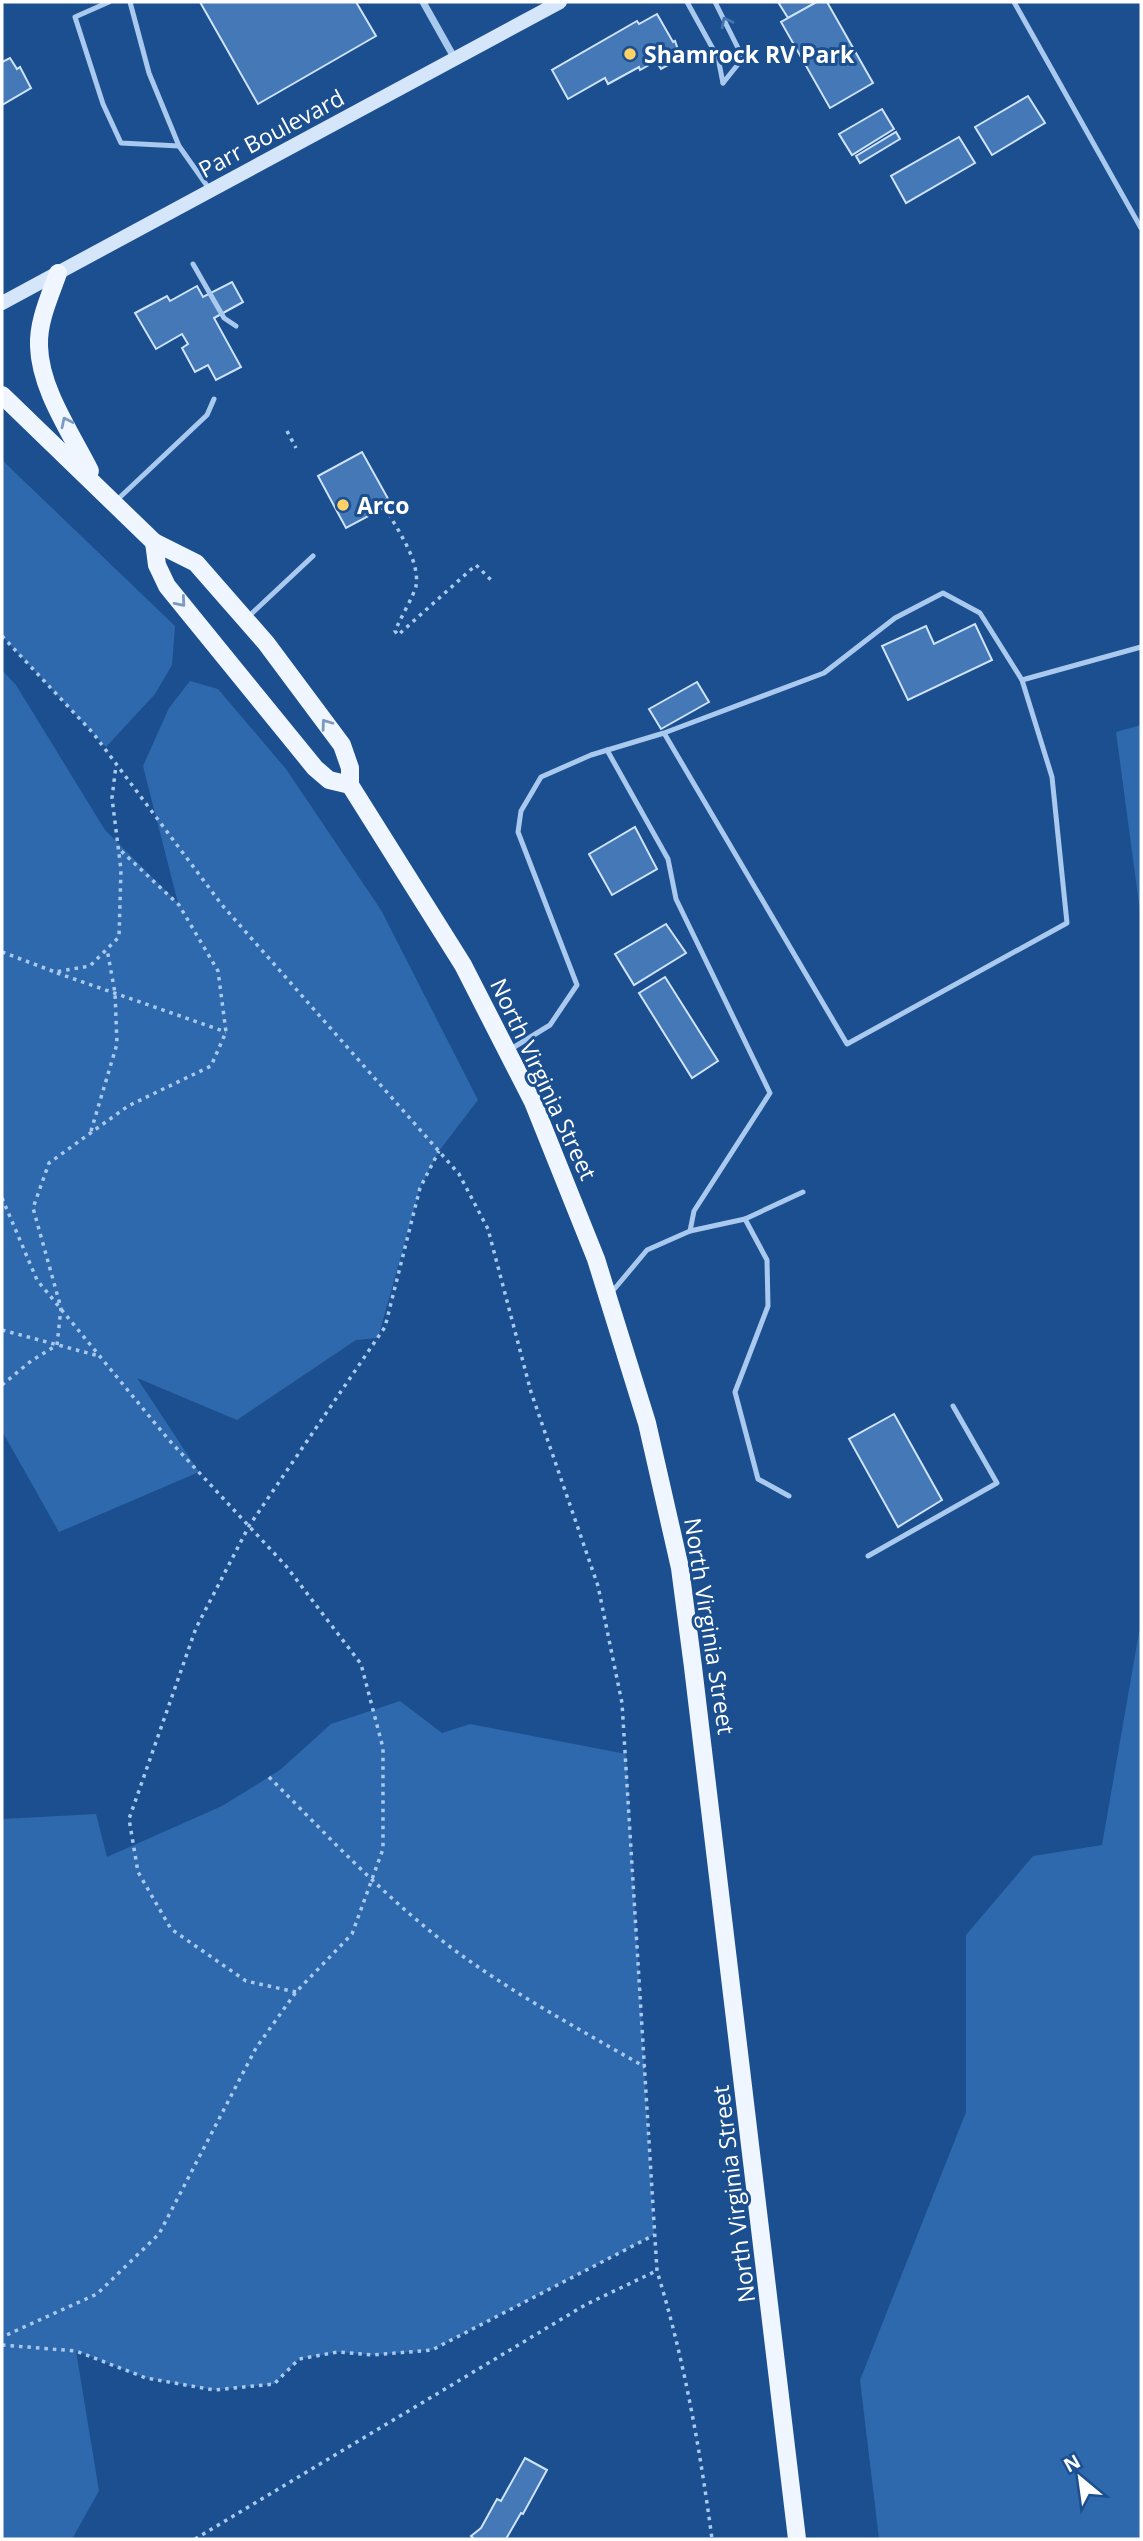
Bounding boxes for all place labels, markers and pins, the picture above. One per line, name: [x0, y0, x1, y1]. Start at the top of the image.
place label: Shamrock RV Park: [644, 38, 855, 70]
marker: Shamrock RV Park: [622, 46, 638, 62]
place label: Arco: [357, 489, 409, 521]
marker: Arco: [335, 497, 351, 513]

